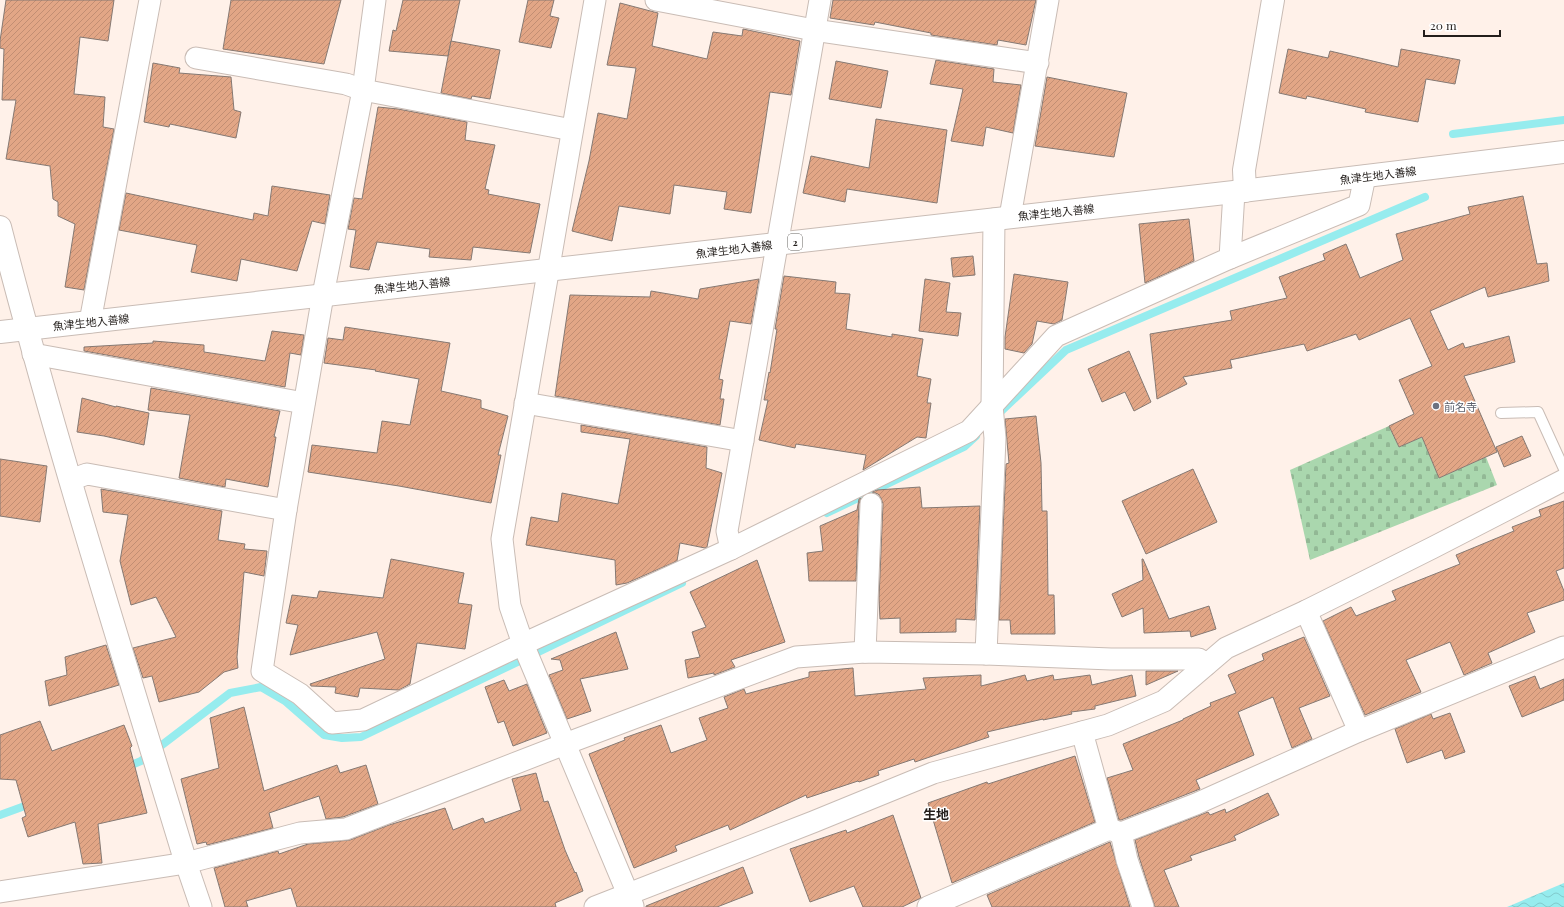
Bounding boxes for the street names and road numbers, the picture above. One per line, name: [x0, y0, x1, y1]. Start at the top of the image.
street label: 魚津生地入善線: [1339, 163, 1417, 187]
street label: 魚津生地入善線: [1017, 201, 1095, 223]
road number: 2: [788, 234, 802, 250]
street label: 魚津生地入善線: [695, 237, 773, 261]
street label: 魚津生地入善線: [373, 274, 451, 296]
street label: 魚津生地入善線: [52, 311, 130, 333]

